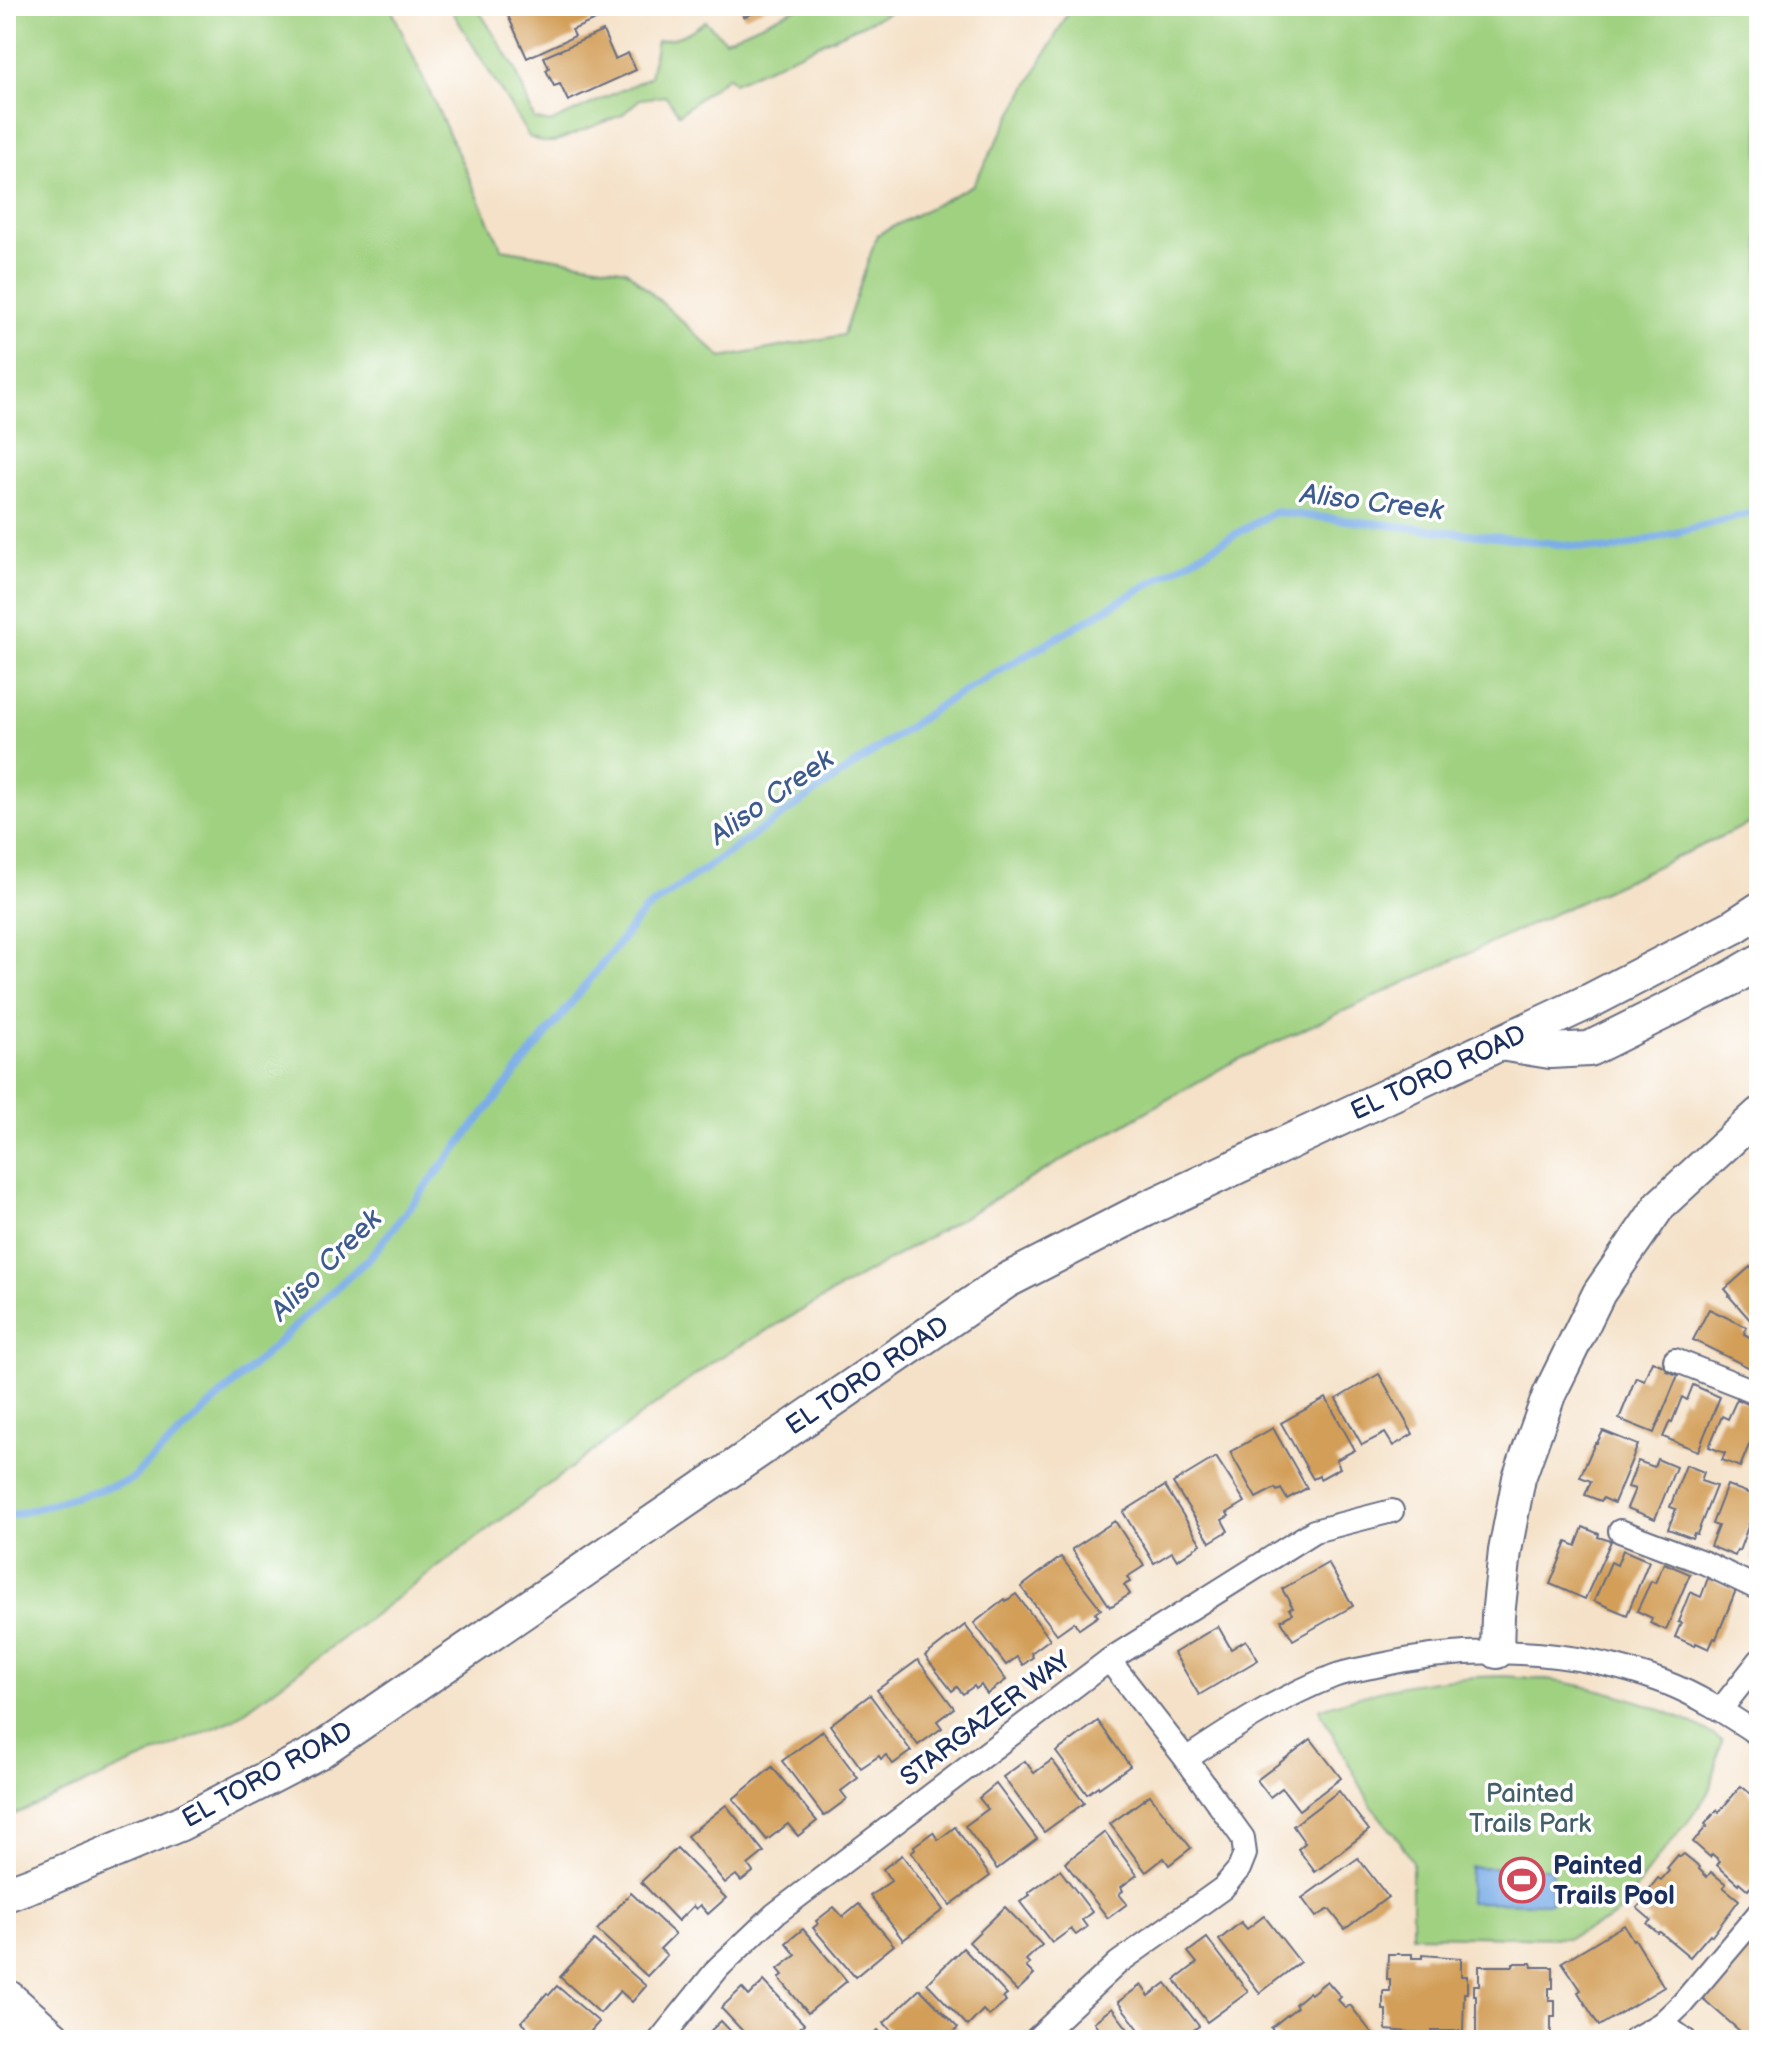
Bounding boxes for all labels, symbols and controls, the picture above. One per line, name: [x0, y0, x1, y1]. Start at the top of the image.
water label: Aliso Creek: [1296, 477, 1446, 528]
water label: Aliso Creek: [702, 742, 841, 853]
street label: EL TORO ROAD: [1346, 1019, 1531, 1128]
water label: Aliso Creek: [262, 1202, 389, 1329]
street label: EL TORO ROAD: [781, 1310, 955, 1442]
street label: STARGAZER WAY: [895, 1645, 1078, 1793]
street label: EL TORO ROAD: [177, 1716, 358, 1835]
park label: Painted Trails Park: [1469, 1779, 1591, 1840]
place label: Painted Trails Pool: [1553, 1851, 1675, 1912]
sports icon: Painted Trails Pool: [1498, 1856, 1546, 1904]

